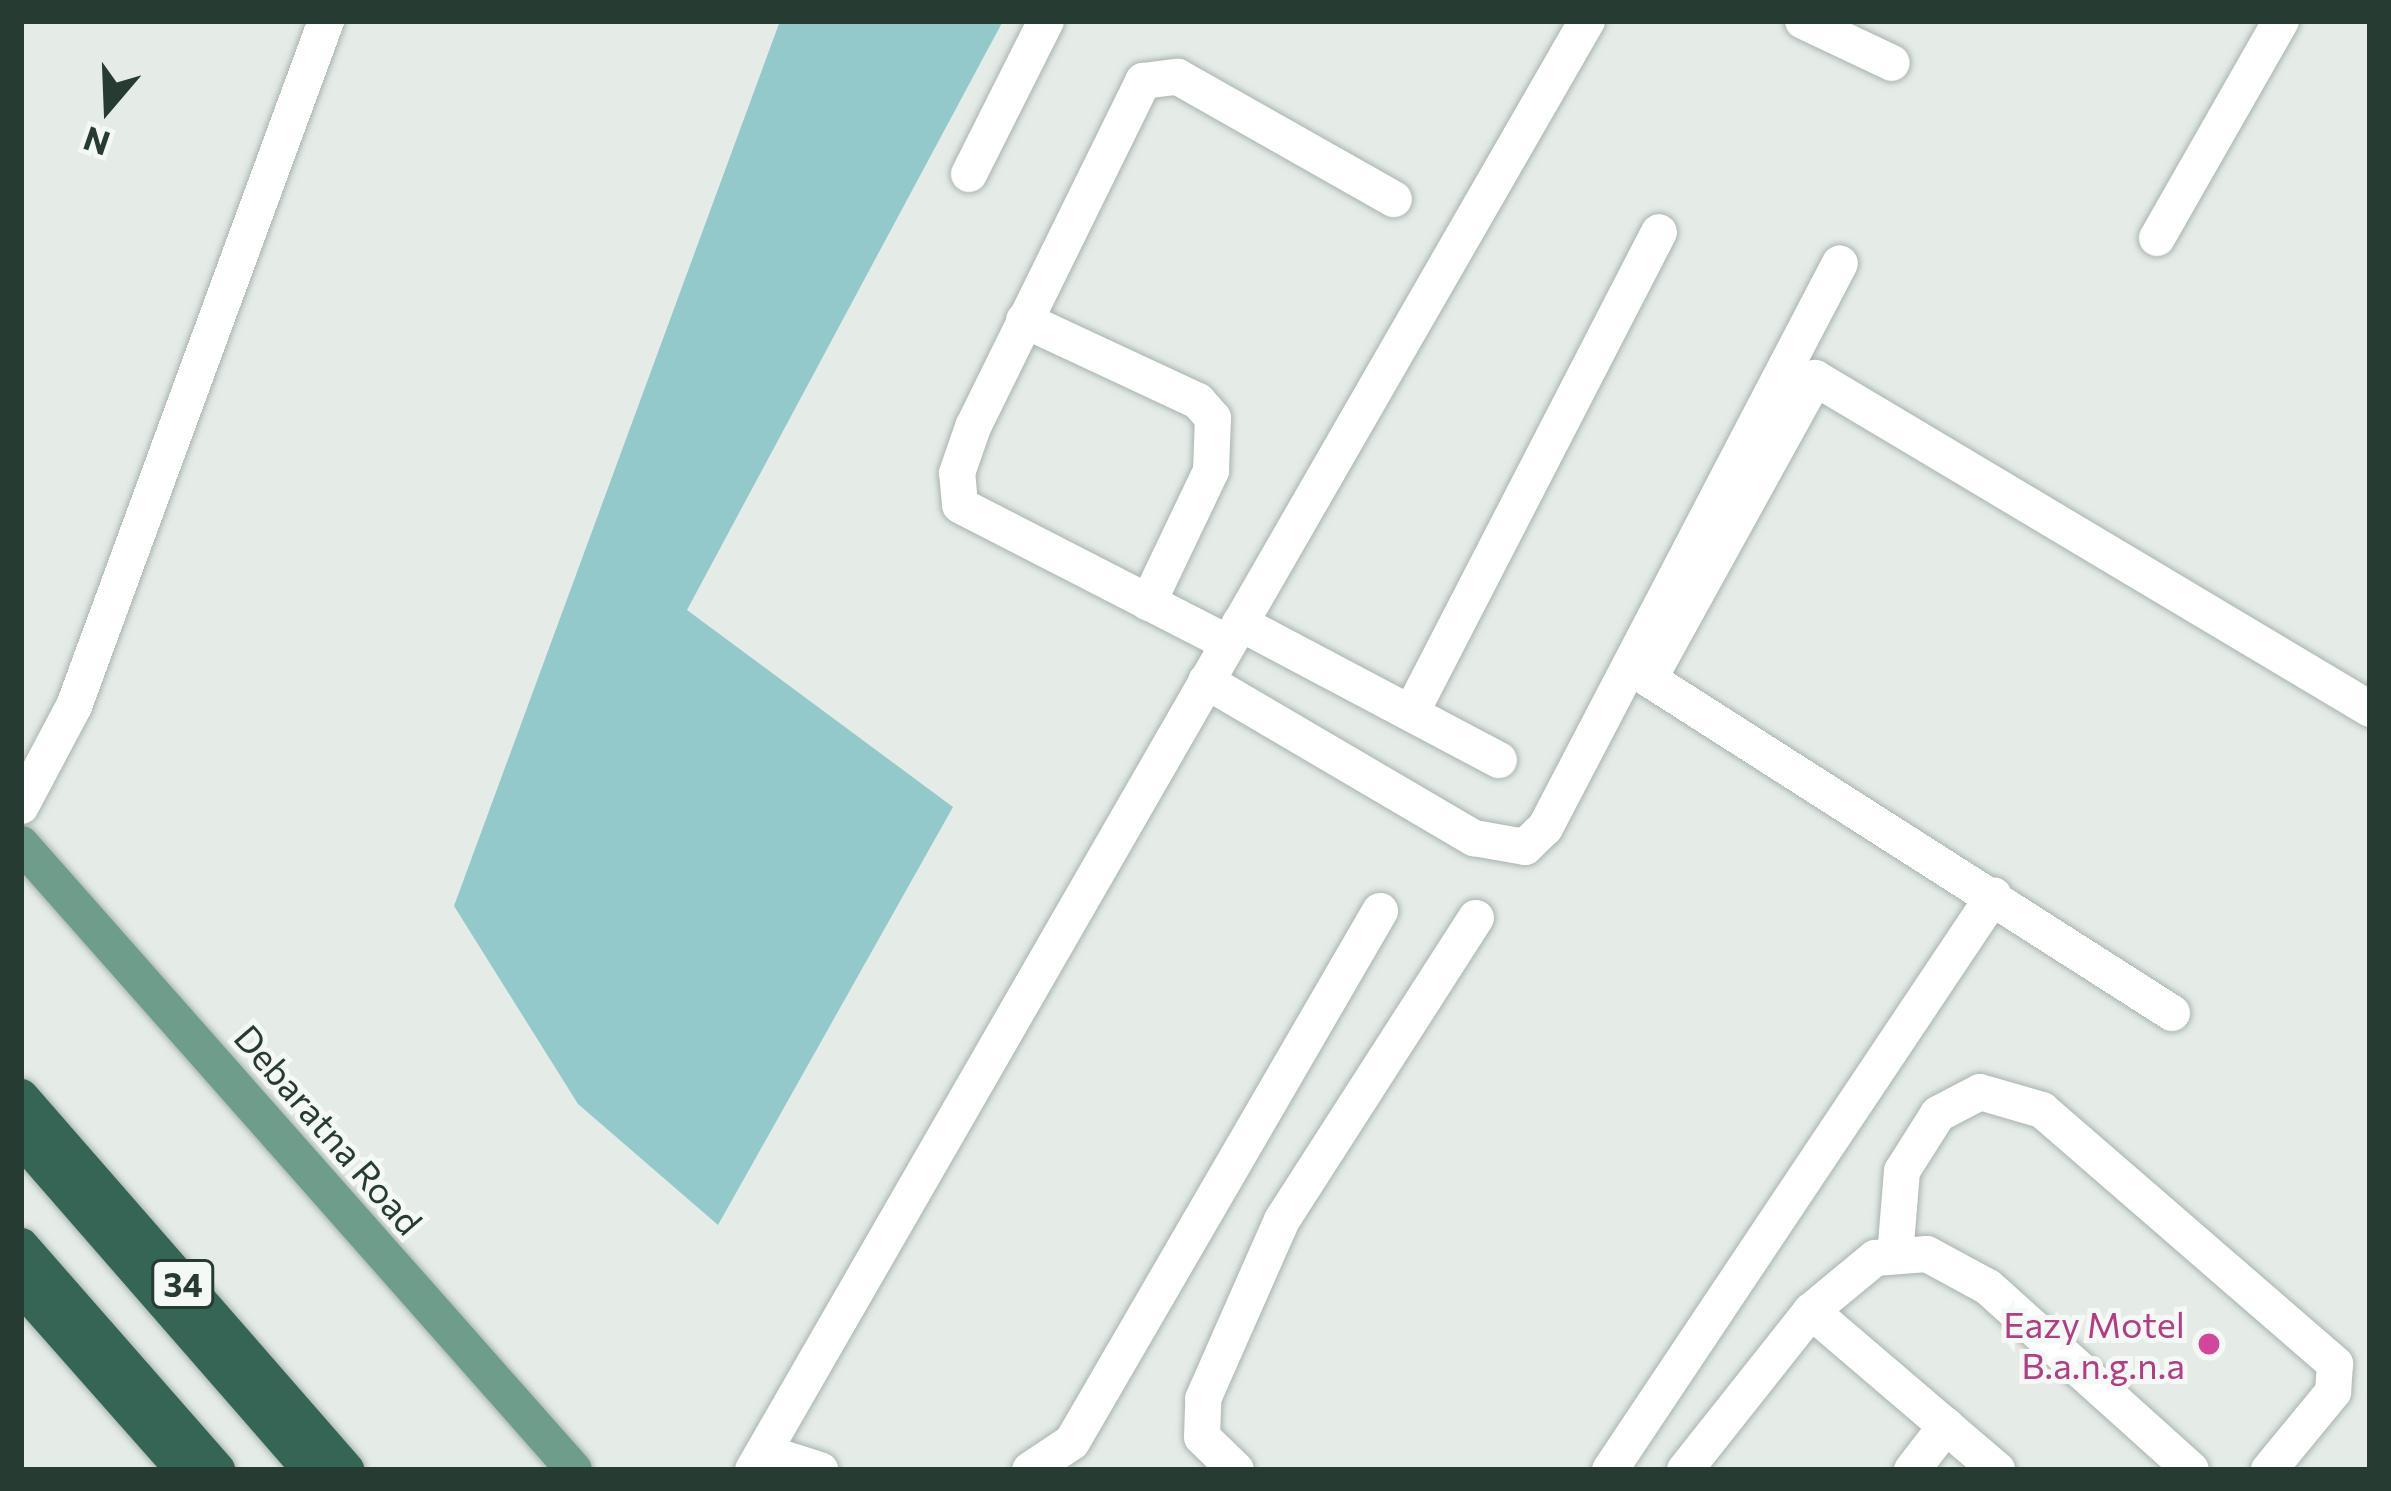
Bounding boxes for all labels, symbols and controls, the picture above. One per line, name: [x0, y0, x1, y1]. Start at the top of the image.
north arrow: [48, 48, 168, 168]
text: N: [78, 119, 114, 166]
street label: Debaratna Road: [226, 1015, 432, 1243]
road number: 34: [150, 1257, 216, 1311]
place label: Eazy Motel B.a.n.g.n.a: [2003, 1301, 2185, 1386]
marker: Eazy Motel B.a.n.g.n.a: [2196, 1331, 2222, 1357]

